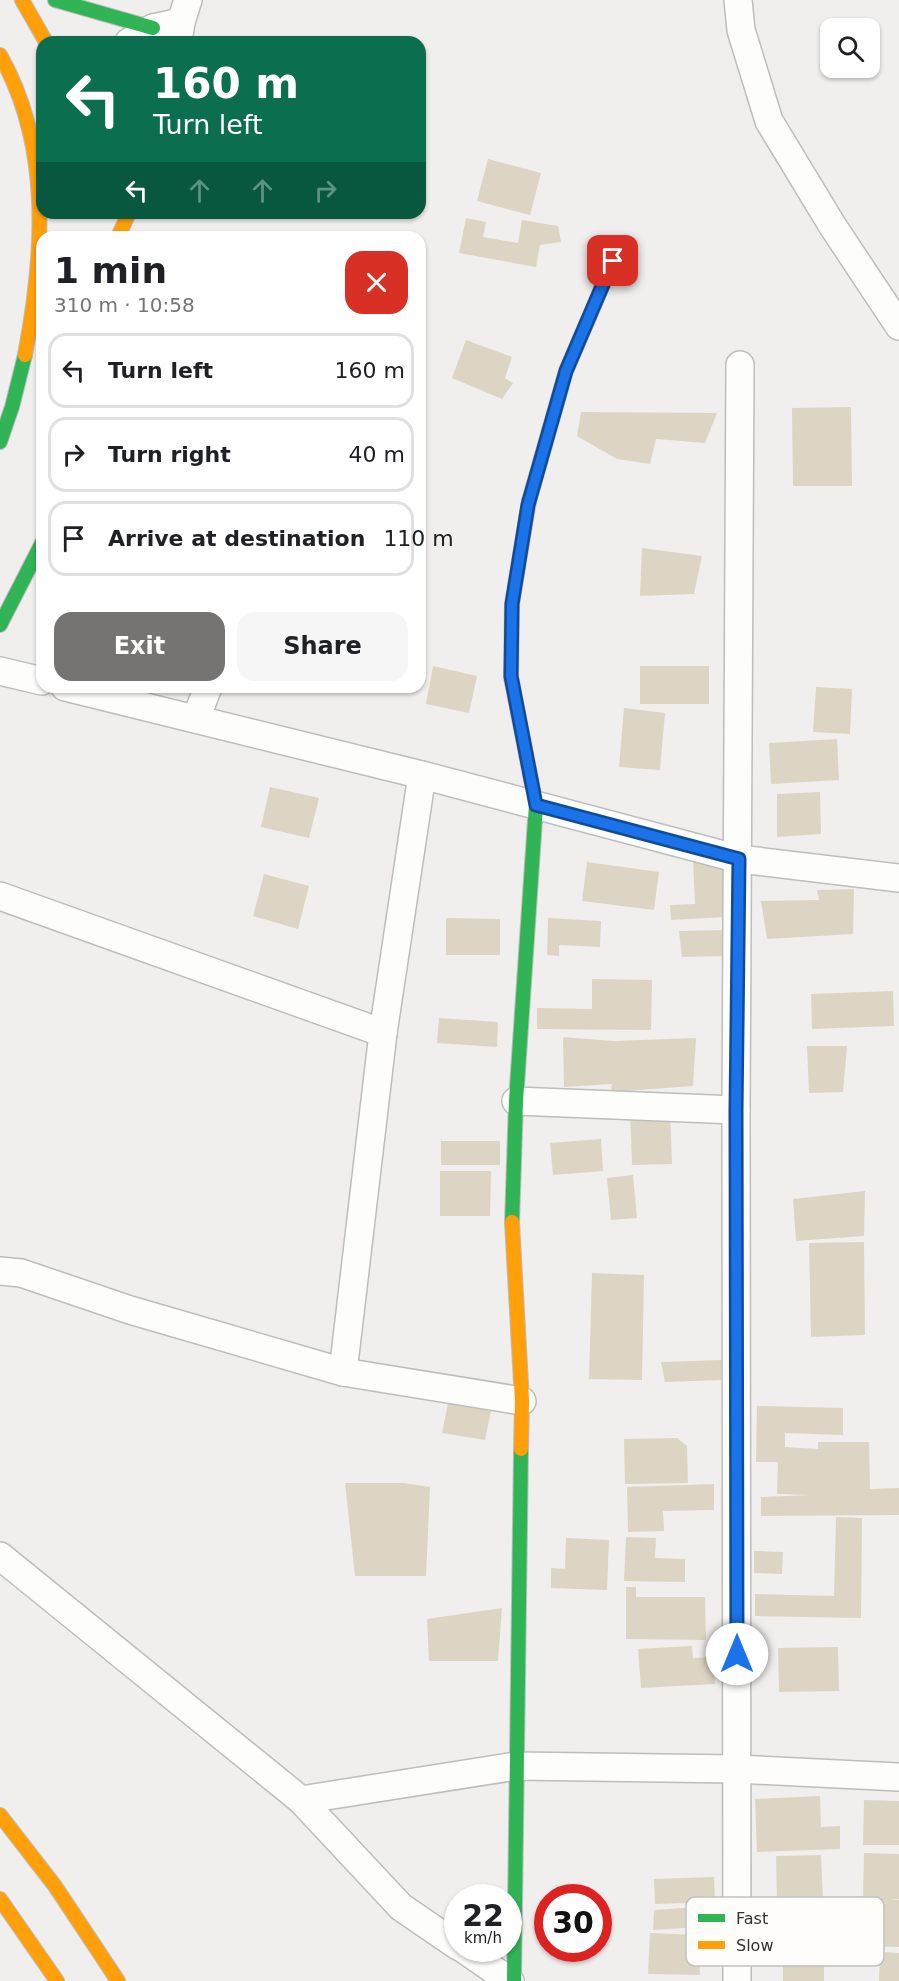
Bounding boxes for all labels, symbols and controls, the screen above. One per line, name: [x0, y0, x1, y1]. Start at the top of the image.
map controls: [820, 18, 880, 78]
button: search: [820, 18, 880, 78]
text: 160 m: [153, 59, 299, 108]
icon: left: [54, 60, 132, 138]
text: Turn left: [153, 109, 263, 140]
icon: left: [120, 174, 153, 207]
icon: ahead: [183, 174, 216, 207]
icon: ahead: [246, 174, 279, 207]
icon: right: [309, 174, 342, 207]
pin: [587, 235, 638, 286]
icon: arrive: [596, 244, 629, 277]
text: 1 min: [54, 250, 167, 291]
button: close: [345, 251, 408, 314]
text: 310 m · 10:58: [54, 293, 195, 317]
icon: left: [57, 354, 90, 387]
text: Turn left: [108, 358, 213, 383]
text: 160 m: [335, 358, 405, 383]
icon: right: [57, 438, 90, 471]
text: Turn right: [108, 442, 231, 467]
text: 40 m: [349, 442, 405, 467]
icon: arrive: [57, 522, 90, 555]
text: Arrive at destination: [108, 526, 365, 551]
text: 110 m: [383, 526, 454, 551]
button: Exit: [54, 612, 225, 681]
button: Share: [237, 612, 408, 681]
position arrow: [705, 1622, 769, 1686]
speed limit sign: 30: [534, 1884, 612, 1962]
legend: [686, 1897, 884, 1966]
text: 22: [462, 1898, 504, 1933]
text: Fast: [736, 1909, 768, 1928]
text: km/h: [464, 1929, 502, 1947]
text: Slow: [736, 1936, 773, 1955]

